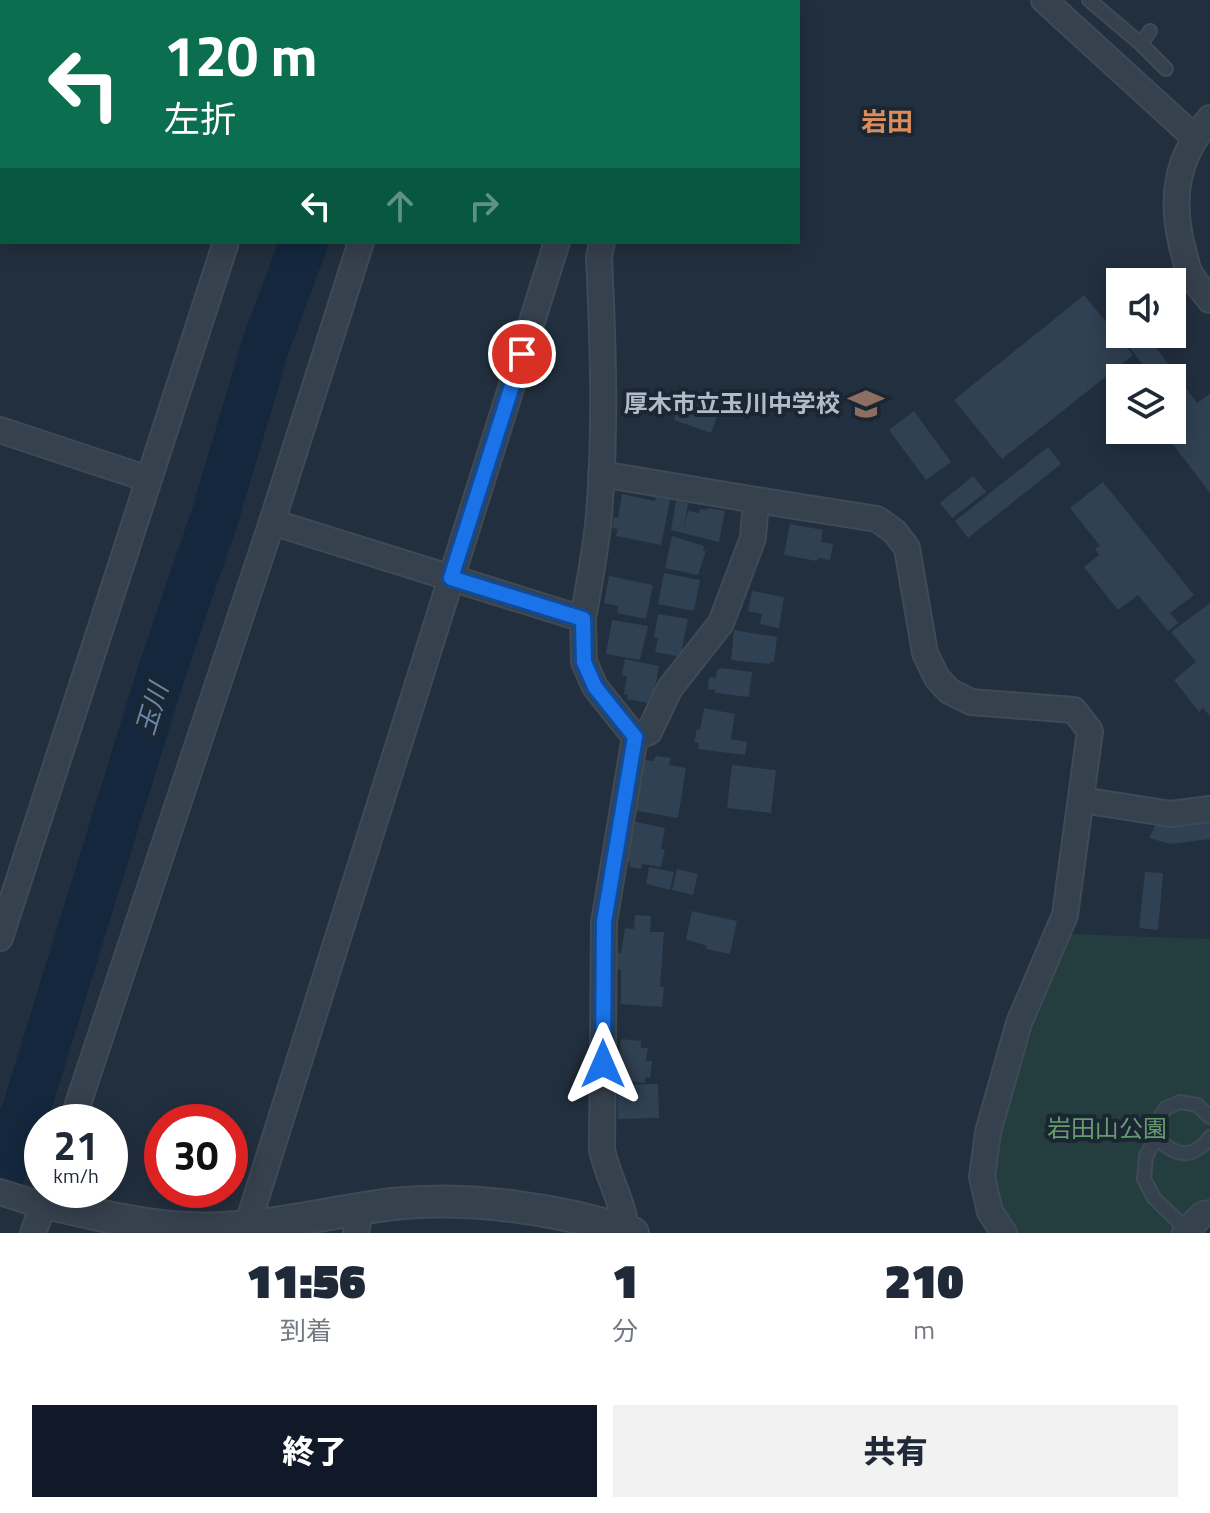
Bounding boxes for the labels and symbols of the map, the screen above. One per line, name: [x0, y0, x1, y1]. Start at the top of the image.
district label: 岩田: [861, 102, 913, 141]
pin: [488, 320, 556, 388]
place label: 厚木市立玉川中学校: [624, 385, 840, 421]
school or university icon: 厚木市立玉川中学校: [847, 385, 885, 423]
water label: 玉川: [125, 675, 179, 739]
position arrow: [561, 1022, 645, 1106]
speed limit sign: 30: [144, 1104, 248, 1208]
park label: 岩田山公園: [1047, 1110, 1167, 1146]

